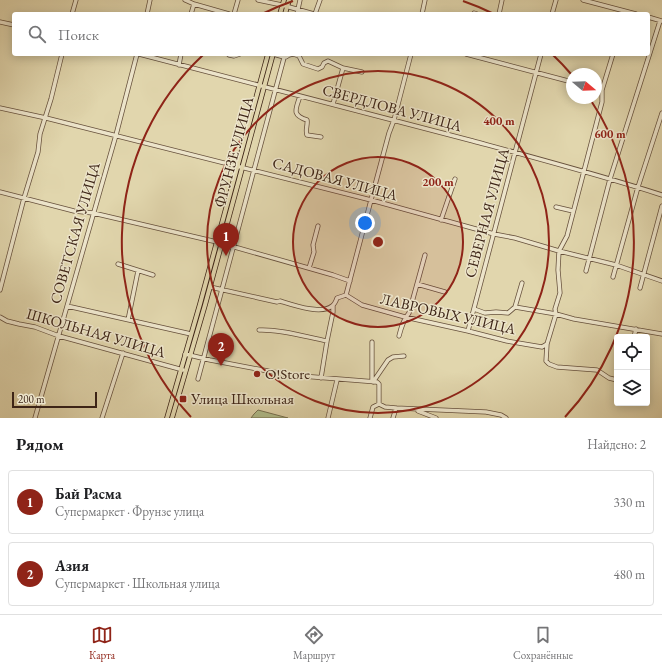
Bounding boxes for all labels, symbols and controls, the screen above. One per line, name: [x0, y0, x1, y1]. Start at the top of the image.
search box: [12, 12, 650, 56]
icon: search: [26, 23, 48, 45]
text: Поиск: [58, 25, 99, 44]
north arrow: [566, 68, 602, 104]
street label: СВЕРДЛОВА УЛИЦА: [320, 80, 464, 135]
street label: ФРУНЗЕ УЛИЦА: [210, 94, 258, 209]
text: 400 m: [483, 113, 515, 129]
text: 600 m: [594, 126, 626, 142]
street label: СЕВЕРНАЯ УЛИЦА: [460, 145, 513, 280]
street label: САДОВАЯ УЛИЦА: [271, 153, 400, 204]
street label: СОВЕТСКАЯ УЛИЦА: [45, 159, 104, 306]
text: 200 m: [422, 174, 454, 190]
your location: [355, 213, 375, 233]
pin: 1: [213, 223, 239, 256]
centre of rings: [371, 235, 385, 249]
street label: ЛАВРОВЫХ УЛИЦА: [379, 289, 518, 338]
street label: ШКОЛЬНАЯ УЛИЦА: [25, 304, 168, 362]
pin: 2: [208, 333, 234, 366]
map controls: [614, 334, 650, 406]
button: locate: [614, 334, 650, 370]
place label: O!Store: [265, 364, 310, 383]
marker: O!Store: [252, 369, 262, 379]
button: layers: [614, 370, 650, 406]
place label: Улица Школьная: [190, 389, 294, 408]
scale bar: [12, 390, 97, 409]
text: 200 m: [18, 392, 45, 406]
marker: Улица Школьная: [178, 394, 188, 404]
text: Рядом: [16, 433, 64, 455]
text: Найдено: 2: [587, 436, 646, 453]
text: Бай Расма: [55, 484, 122, 503]
text: 1: [27, 494, 33, 511]
text: 330 m: [614, 494, 645, 511]
text: Супермаркет · Фрунзе улица: [55, 503, 204, 520]
text: Азия: [55, 556, 89, 575]
text: 2: [27, 566, 33, 583]
text: 480 m: [614, 566, 645, 583]
text: Супермаркет · Школьная улица: [55, 575, 220, 592]
tab: Карта: [89, 624, 115, 662]
tab: Маршрут: [293, 624, 335, 662]
tab: Сохранённые: [513, 624, 573, 662]

